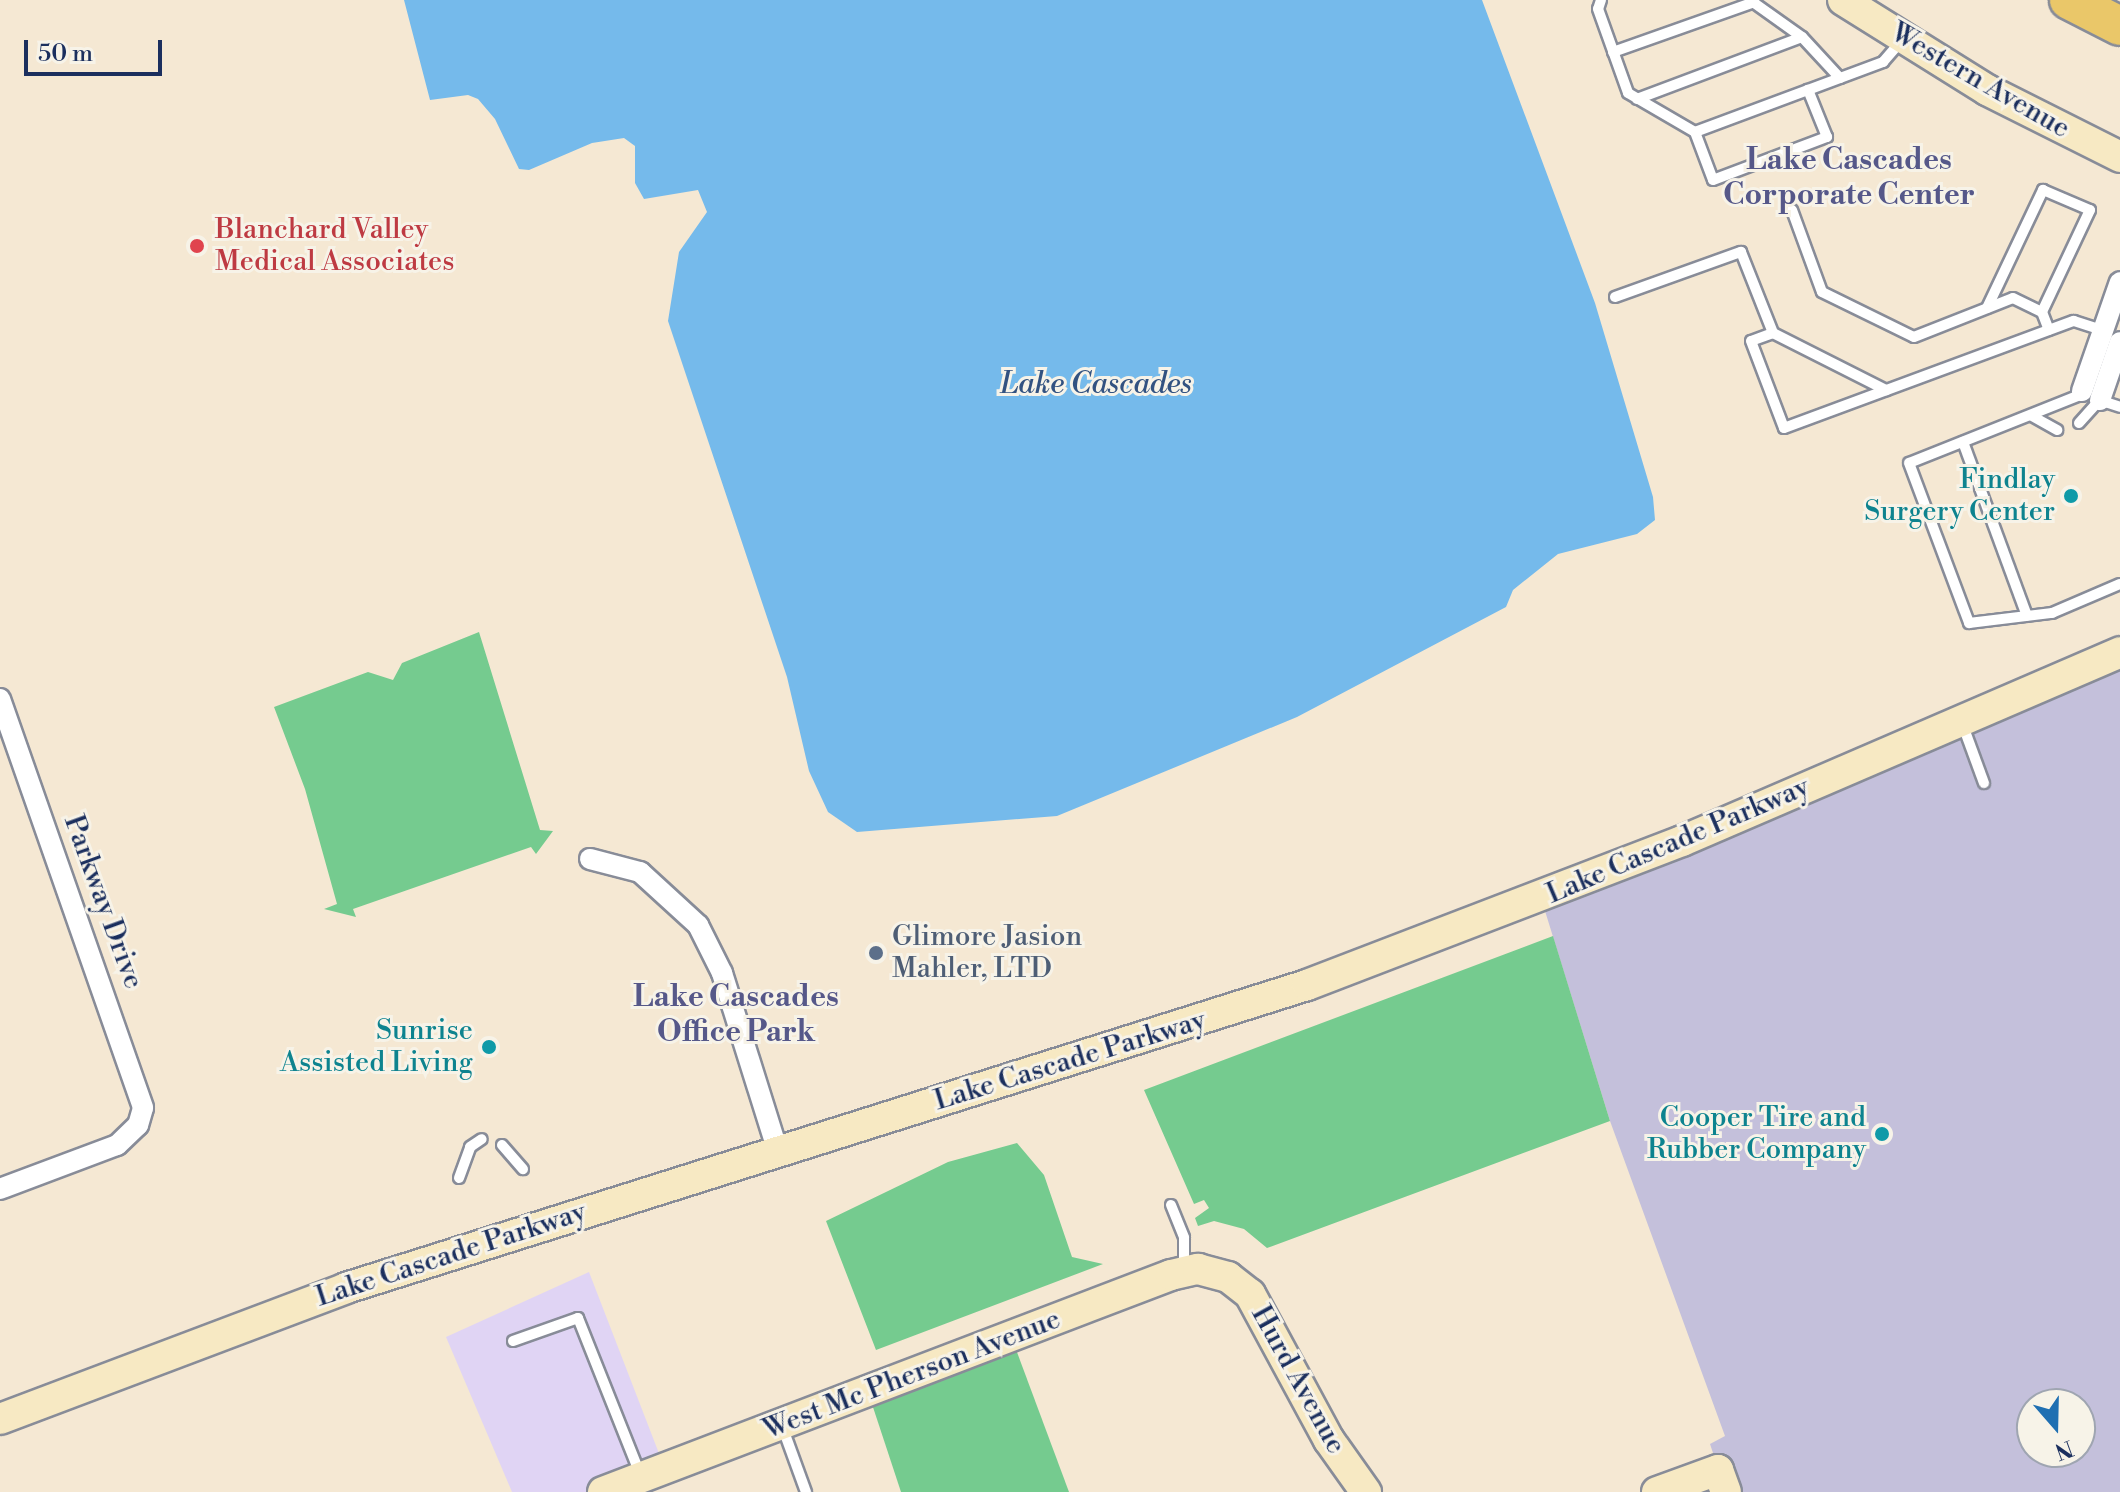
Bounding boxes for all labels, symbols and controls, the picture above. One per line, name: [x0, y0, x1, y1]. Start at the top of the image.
street label: Western Avenue: [1884, 16, 2076, 146]
scale bar: [28, 24, 166, 74]
text: 50 m: [38, 39, 93, 69]
district label: Lake Cascades Corporate Center: [1723, 142, 1975, 212]
place label: Blanchard Valley Medical Associates: [215, 213, 455, 279]
marker: Blanchard Valley Medical Associates: [186, 235, 208, 257]
water label: Lake Cascades: [1000, 366, 1192, 402]
place label: Findlay Surgery Center: [1864, 463, 2055, 529]
marker: Findlay Surgery Center: [2062, 487, 2080, 505]
street label: Lake Cascade Parkway: [1542, 770, 1814, 912]
street label: Parkway Drive: [56, 811, 150, 993]
place label: Glimore Jasion Mahler, LTD: [892, 920, 1082, 986]
marker: Glimore Jasion Mahler, LTD: [867, 944, 885, 962]
district label: Lake Cascades Office Park: [633, 979, 839, 1050]
street label: Lake Cascade Parkway: [930, 1004, 1210, 1118]
place label: Sunrise Assisted Living: [280, 1014, 473, 1080]
marker: Sunrise Assisted Living: [480, 1038, 498, 1056]
place label: Cooper Tire and Rubber Company: [1647, 1101, 1866, 1167]
marker: Cooper Tire and Rubber Company: [1873, 1125, 1891, 1143]
street label: Lake Cascade Parkway: [312, 1195, 590, 1315]
street label: Hurd Avenue: [1243, 1300, 1353, 1460]
street label: West Mc Pherson Avenue: [759, 1303, 1065, 1447]
north arrow: [2016, 1388, 2096, 1468]
text: N: [2051, 1433, 2076, 1465]

